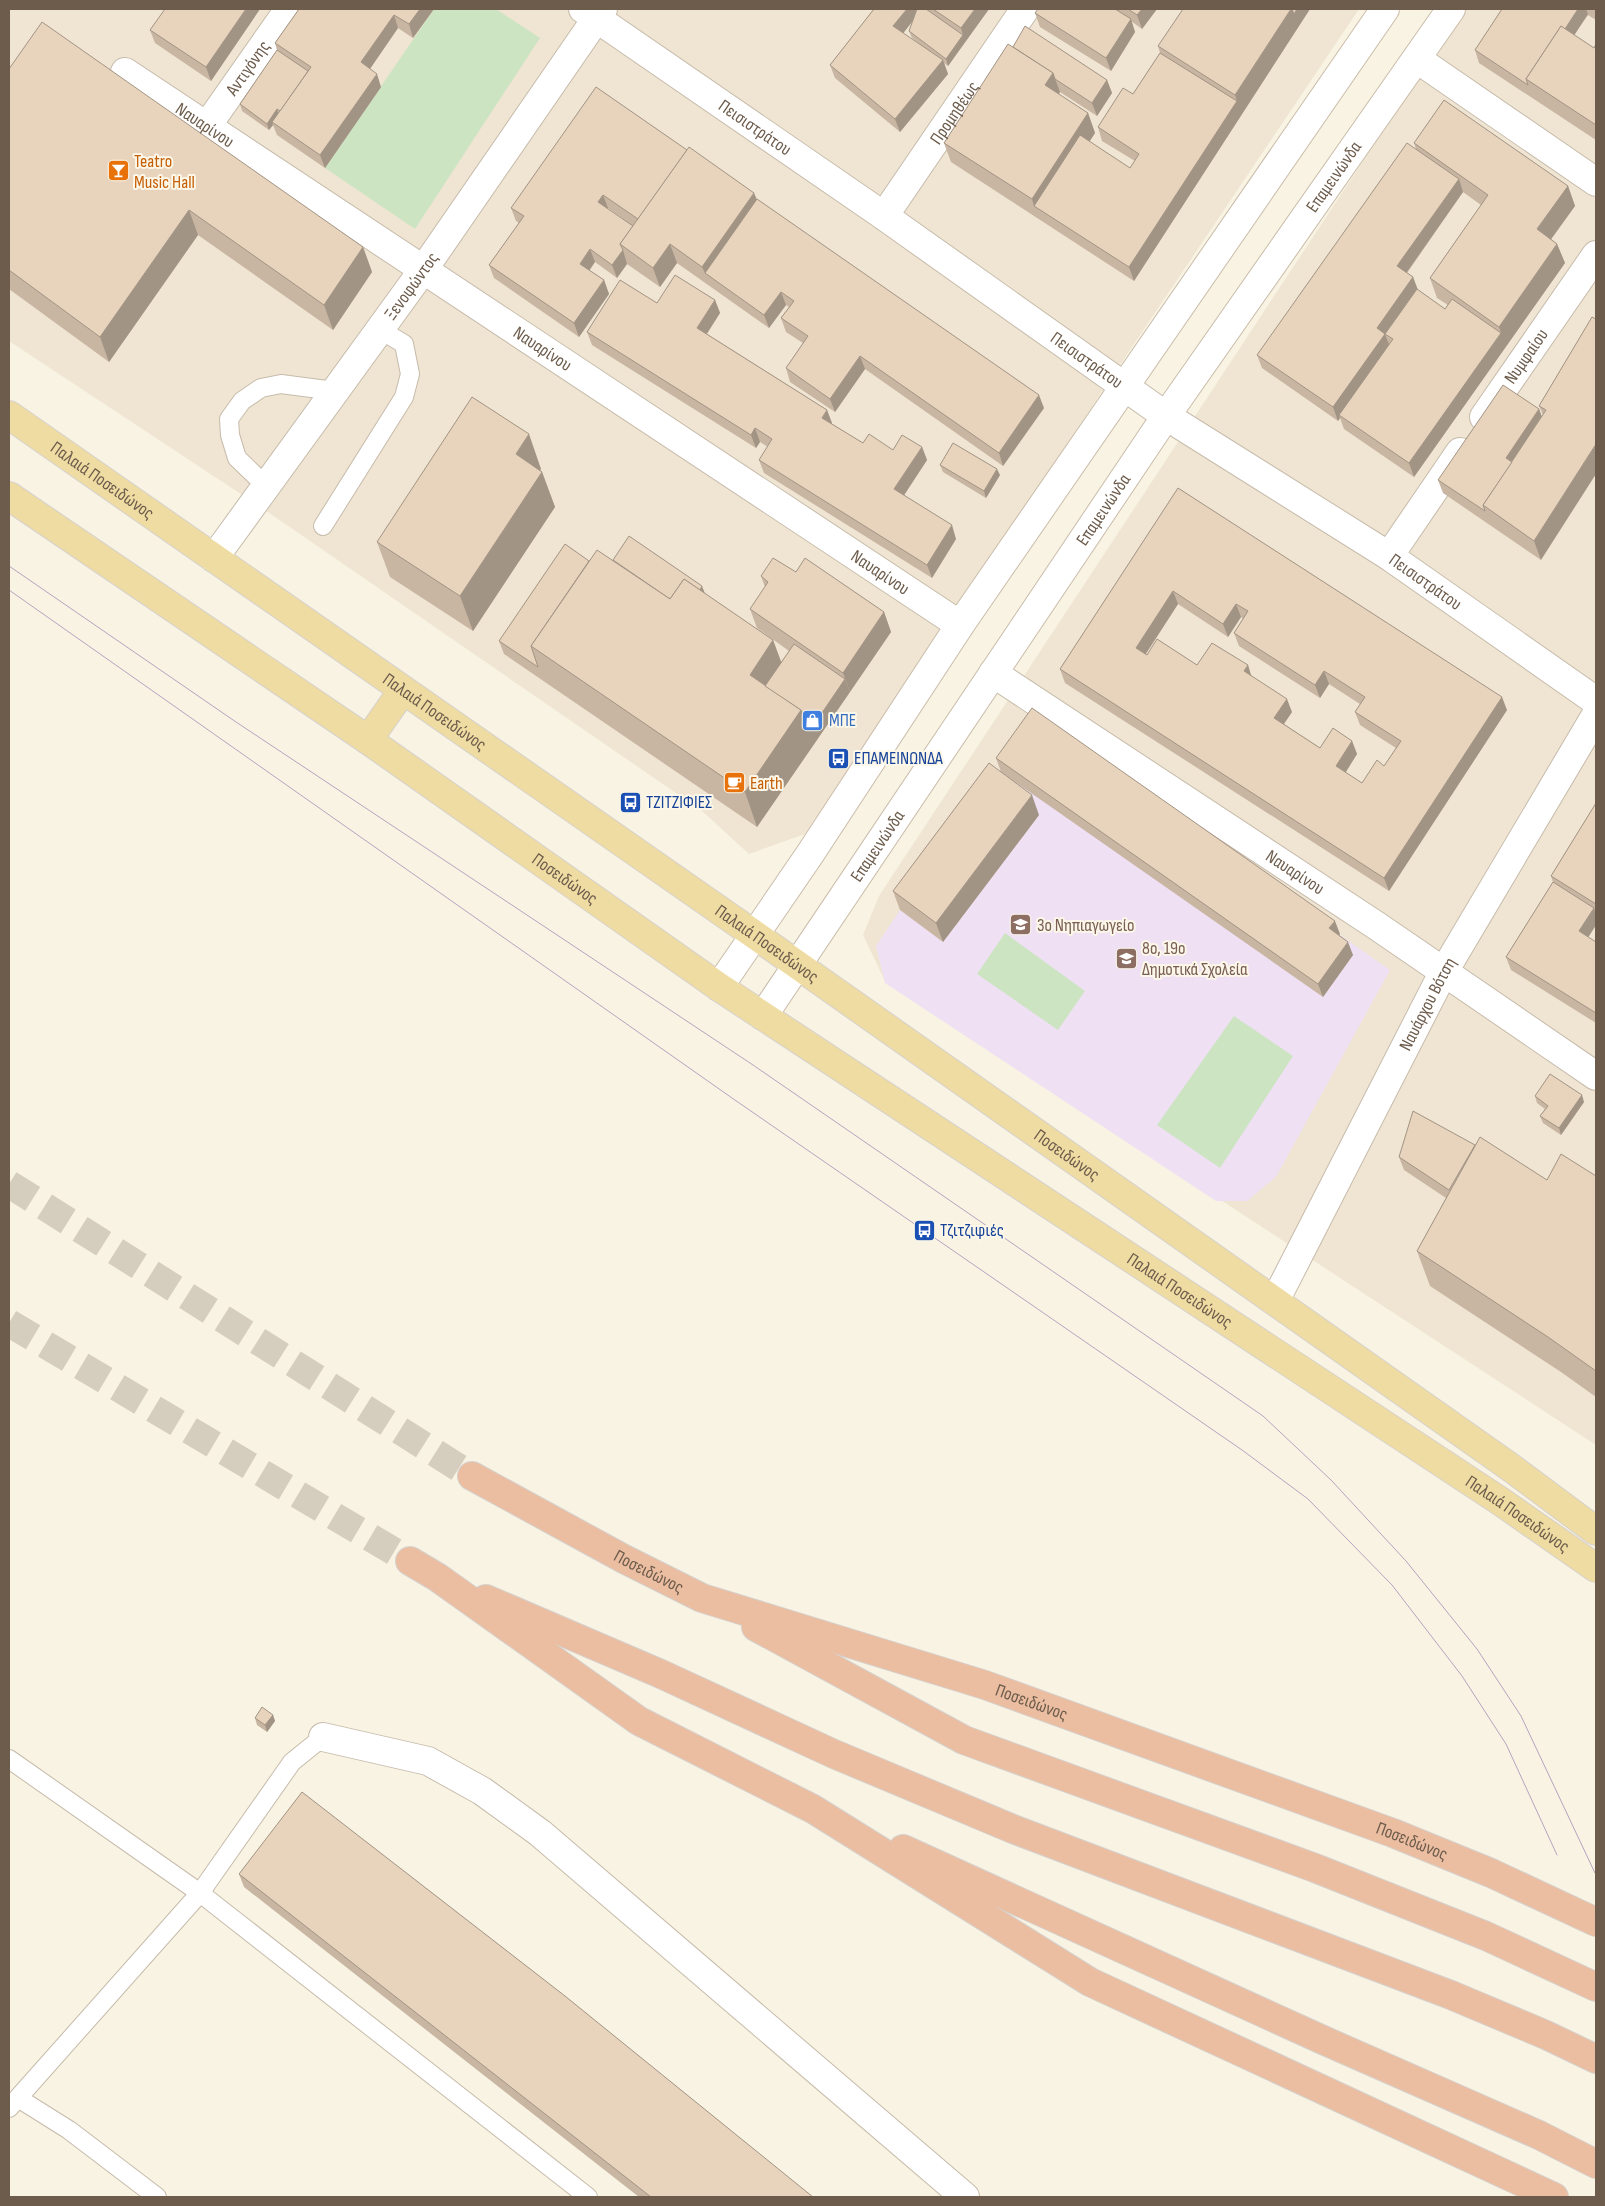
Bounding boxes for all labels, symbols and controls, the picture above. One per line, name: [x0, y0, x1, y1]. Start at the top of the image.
street label: Αντιγόνης: [221, 37, 275, 100]
street label: Προμηθέως: [926, 77, 984, 149]
street label: Πεισιστράτου: [714, 95, 795, 160]
street label: Ναυαρίνου: [172, 99, 238, 152]
street label: Επαμεινώνδα: [1302, 137, 1366, 216]
place label: Teatro Music Hall: [134, 151, 195, 193]
bar icon: Teatro Music Hall: [106, 159, 130, 183]
street label: Ξενοφώντος: [380, 248, 443, 324]
street label: Ναυαρίνου: [509, 322, 576, 376]
street label: Νυμφαίου: [1500, 325, 1553, 388]
street label: Πεισιστράτου: [1046, 327, 1127, 393]
street label: Παλαιά Ποσειδώνος: [46, 437, 158, 524]
street label: Επαμεινώνδα: [1072, 470, 1135, 550]
street label: Ναυαρίνου: [847, 546, 913, 600]
street label: Πεισιστράτου: [1385, 549, 1466, 615]
street label: Παλαιά Ποσειδώνος: [379, 669, 490, 756]
shop icon: ΜΠΕ: [801, 708, 825, 732]
place label: ΜΠΕ: [829, 710, 856, 731]
bus stop icon: ΕΠΑΜΕΙΝΩΝΔΑ: [826, 746, 850, 770]
place label: ΕΠΑΜΕΙΝΩΝΔΑ: [854, 748, 943, 769]
cafe icon: Earth: [722, 771, 746, 795]
place label: Earth: [750, 773, 783, 794]
bus stop icon: ΤΖΙΤΖΙΦΙΕΣ: [618, 790, 642, 814]
place label: ΤΖΙΤΖΙΦΙΕΣ: [646, 792, 712, 813]
street label: Επαμεινώνδα: [846, 806, 909, 886]
street label: Ναυαρίνου: [1262, 846, 1328, 899]
street label: Ποσειδώνος: [528, 849, 602, 909]
street label: Παλαιά Ποσειδώνος: [711, 900, 822, 987]
school or university icon: 3ο Νηπιαγωγείο: [1009, 913, 1033, 937]
place label: 3ο Νηπιαγωγείο: [1037, 915, 1135, 936]
place label: 8ο, 19ο Δημοτικά Σχολεία: [1142, 938, 1248, 980]
school or university icon: 8ο, 19ο Δημοτικά Σχολεία: [1114, 946, 1138, 970]
street label: Ναυάρχου Βότση: [1395, 954, 1461, 1054]
street label: Ποσειδώνος: [1030, 1125, 1103, 1185]
bus stop icon: Τζιτζιφιές: [912, 1218, 936, 1242]
place label: Τζιτζιφιές: [940, 1220, 1004, 1241]
street label: Παλαιά Ποσειδώνος: [1123, 1249, 1236, 1333]
street label: Παλαιά Ποσειδώνος: [1461, 1471, 1573, 1557]
street label: Ποσειδώνος: [610, 1546, 687, 1598]
street label: Ποσειδώνος: [993, 1680, 1070, 1725]
street label: Ποσειδώνος: [1373, 1818, 1451, 1865]

